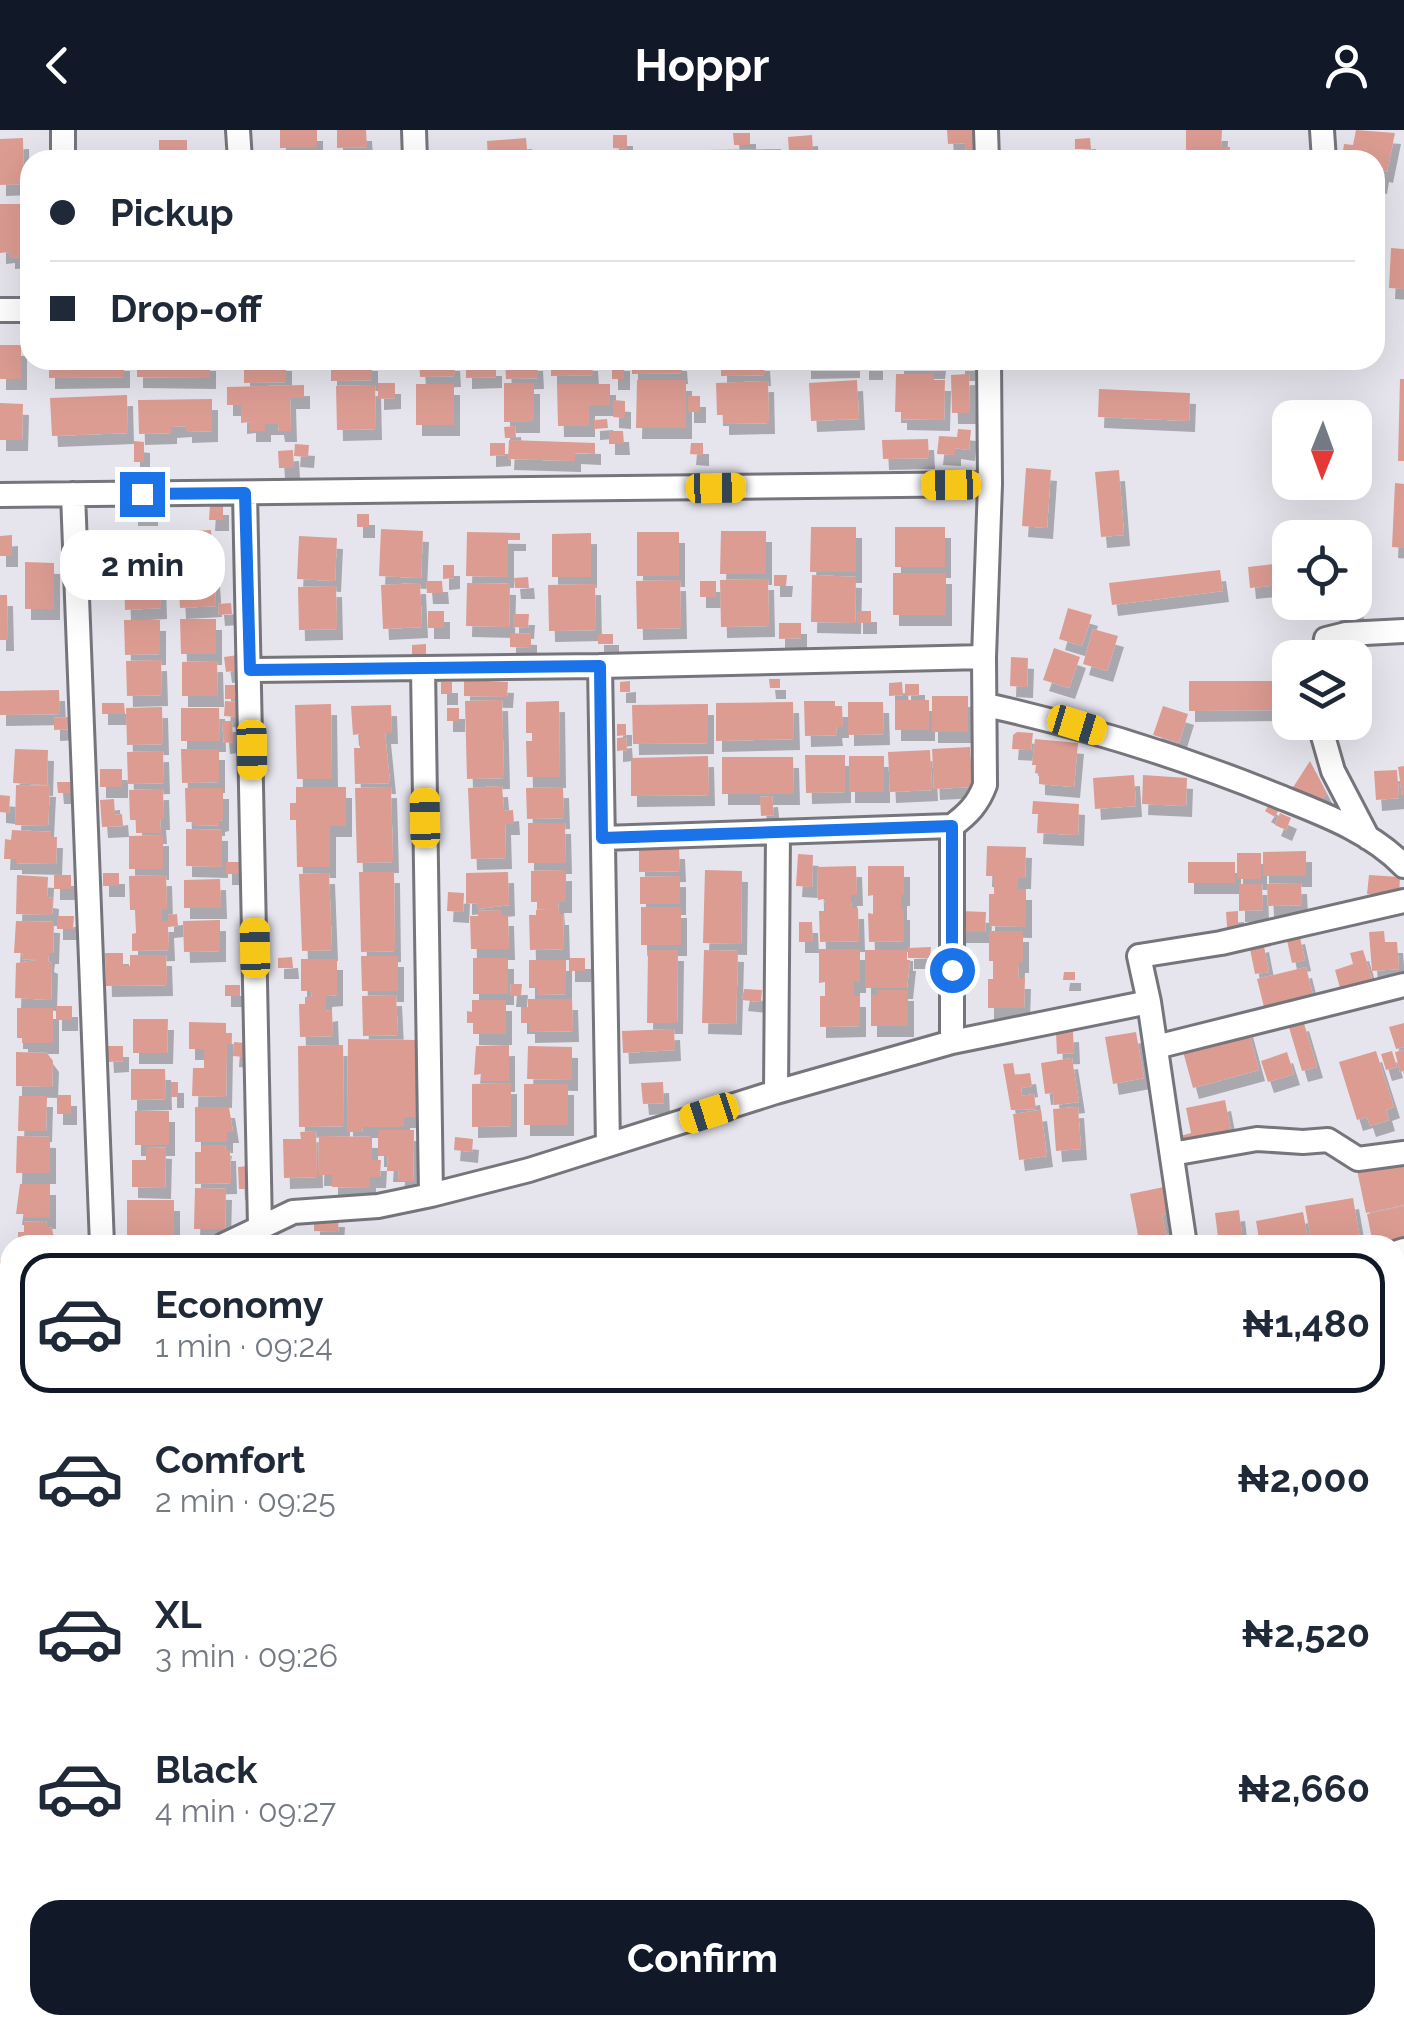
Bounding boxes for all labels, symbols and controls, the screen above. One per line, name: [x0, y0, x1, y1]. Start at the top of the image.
icon: back: [30, 38, 85, 93]
icon: person: [1319, 38, 1374, 93]
text: Hoppr: [635, 39, 769, 92]
text: Pickup: [110, 190, 234, 235]
text: Drop-off: [110, 286, 262, 331]
north arrow: [1272, 400, 1372, 500]
map controls: [1272, 400, 1372, 740]
car: [921, 469, 981, 501]
route end: [120, 472, 165, 517]
car: [686, 472, 746, 504]
button: locate: [1272, 520, 1372, 620]
callout: 2 min: [59, 529, 224, 599]
text: 2 min: [101, 546, 184, 583]
button: layers: [1272, 640, 1372, 740]
car: [1044, 702, 1110, 748]
car: [236, 720, 268, 780]
car: [409, 788, 441, 848]
car: [239, 918, 271, 978]
route start: [930, 948, 975, 993]
car: [676, 1089, 742, 1137]
icon: car: [35, 1278, 125, 1368]
text: Economy: [155, 1282, 324, 1327]
text: ₦1,480: [1242, 1301, 1370, 1346]
text: 1 min · 09:24: [155, 1327, 333, 1364]
icon: car: [35, 1433, 125, 1523]
text: Comfort: [155, 1437, 305, 1482]
text: ₦2,000: [1237, 1456, 1370, 1501]
text: 2 min · 09:25: [155, 1482, 336, 1519]
icon: car: [35, 1588, 125, 1678]
text: XL: [155, 1592, 202, 1637]
text: ₦2,520: [1241, 1611, 1370, 1656]
text: 3 min · 09:26: [155, 1637, 338, 1674]
icon: car: [35, 1743, 125, 1833]
text: Black: [155, 1747, 257, 1792]
text: ₦2,660: [1238, 1766, 1370, 1811]
text: 4 min · 09:27: [155, 1792, 336, 1829]
button: Confirm: [30, 1900, 1375, 2015]

